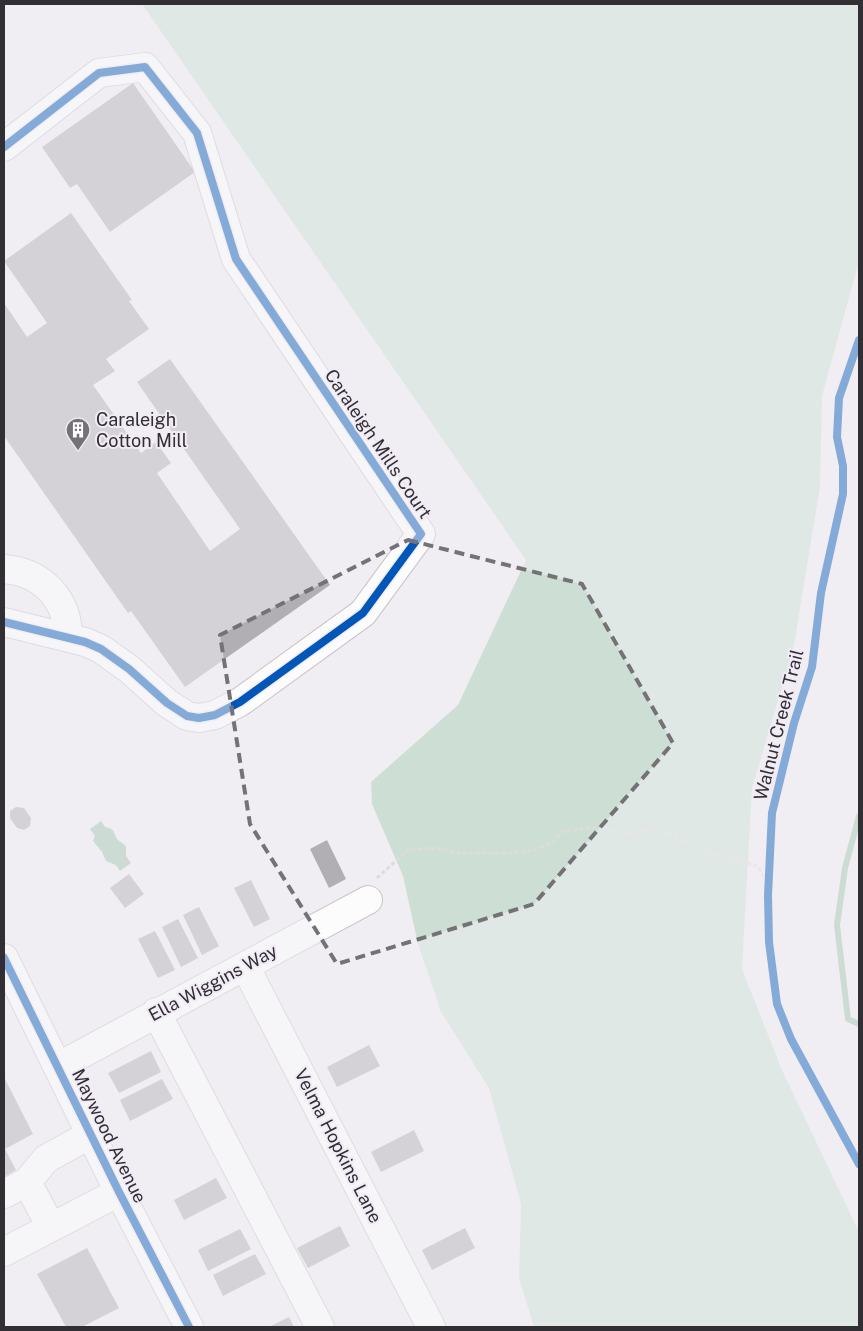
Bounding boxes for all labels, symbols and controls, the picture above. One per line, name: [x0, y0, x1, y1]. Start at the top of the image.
street label: Caraleigh Mills Court: [321, 365, 436, 522]
place label: Caraleigh Cotton Mill: [96, 409, 187, 451]
building icon: Caraleigh Cotton Mill: [65, 417, 91, 451]
street label: Walnut Creek Trail: [750, 647, 807, 803]
street label: Ella Wiggins Way: [145, 940, 281, 1025]
street label: Maywood Avenue: [68, 1065, 151, 1206]
street label: Velma Hopkins Lane: [290, 1065, 386, 1226]

